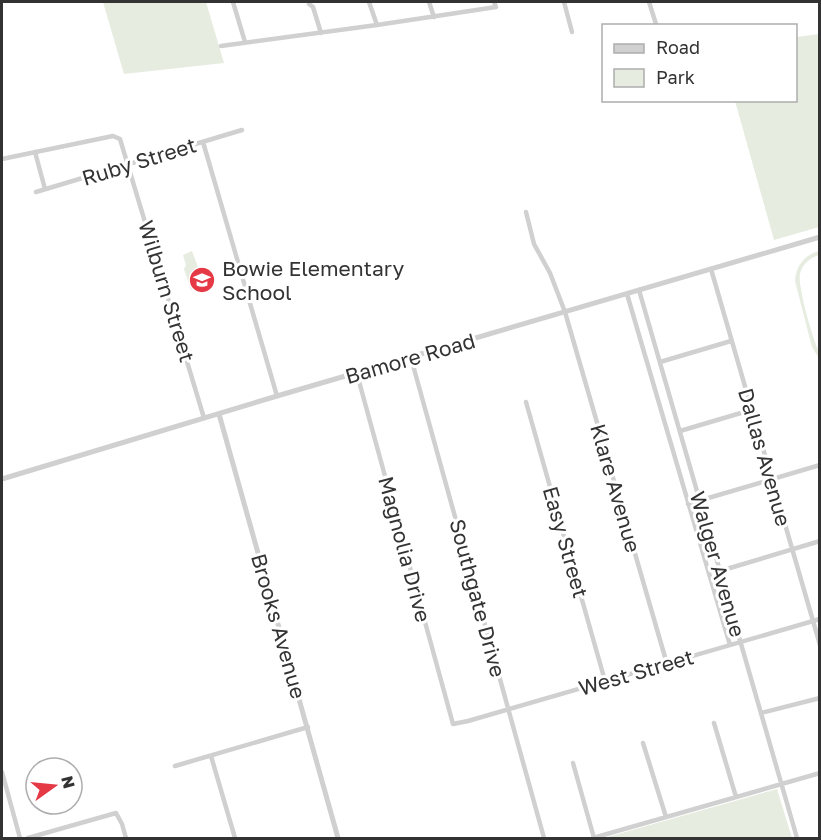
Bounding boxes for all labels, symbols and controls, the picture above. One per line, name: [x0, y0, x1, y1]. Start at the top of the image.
legend: [602, 24, 797, 102]
text: Road: [656, 36, 700, 58]
text: Park: [656, 66, 695, 88]
street label: Ruby Street: [79, 131, 199, 191]
street label: Wilburn Street: [133, 217, 201, 365]
place label: Bowie Elementary School: [222, 255, 405, 305]
school or university icon: Bowie Elementary School: [187, 265, 217, 295]
street label: Bamore Road: [342, 327, 478, 389]
street label: Dallas Avenue: [733, 385, 797, 529]
street label: Klare Avenue: [585, 421, 647, 555]
street label: Magnolia Drive: [373, 473, 437, 625]
street label: Easy Street: [538, 483, 594, 601]
street label: Walger Avenue: [685, 488, 751, 640]
street label: Southgate Drive: [444, 516, 512, 680]
street label: Brooks Avenue: [246, 551, 312, 701]
street label: West Street: [575, 643, 697, 701]
north arrow: [24, 756, 84, 816]
text: N: [57, 774, 80, 791]

